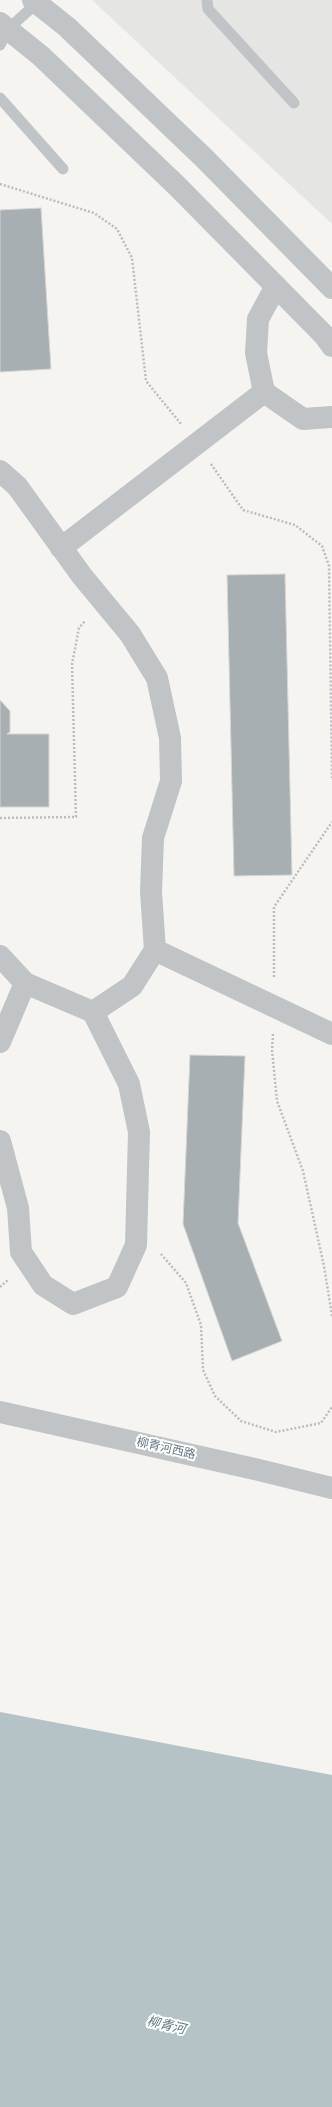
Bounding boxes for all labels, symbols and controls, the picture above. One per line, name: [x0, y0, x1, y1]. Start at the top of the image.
street label: 柳青河西路: [135, 1435, 197, 1463]
water label: 柳青河: [145, 2014, 187, 2038]

